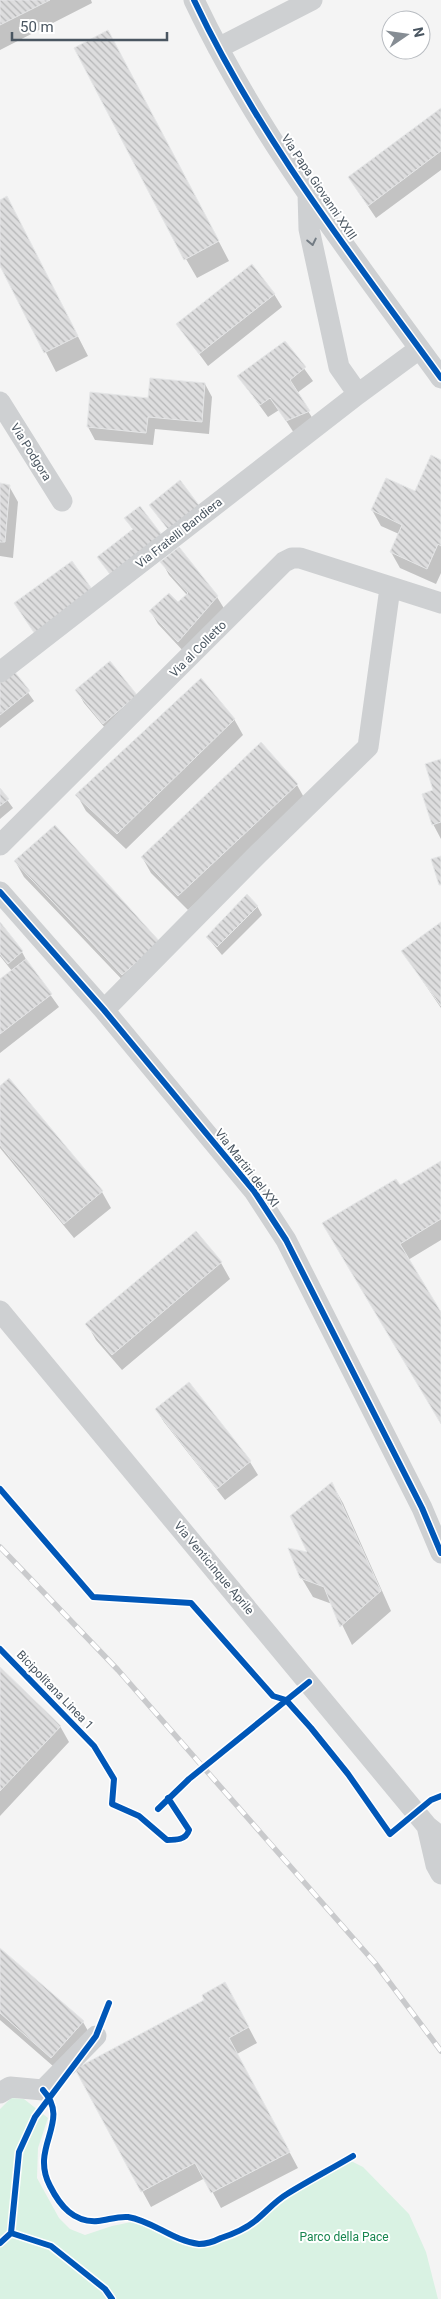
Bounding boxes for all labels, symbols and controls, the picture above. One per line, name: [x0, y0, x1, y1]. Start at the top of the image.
scale bar: [12, 10, 168, 42]
north arrow: [381, 10, 431, 60]
text: 50 m: [20, 18, 54, 36]
text: N: [410, 25, 428, 39]
street label: Via Papa Giovanni XXIII: [278, 132, 360, 242]
one-way arrow: [306, 237, 317, 246]
street label: Via Podgora: [8, 421, 54, 483]
street label: Via Fratelli Bandiera: [133, 495, 225, 571]
street label: Via al Colletto: [167, 618, 229, 680]
street label: Via Martiri del XXI: [212, 1126, 282, 1210]
street label: Via Venticinque Aprile: [171, 1519, 257, 1617]
street label: Bicipolitana Linea 1: [14, 1648, 96, 1732]
park label: Parco della Pace: [299, 2230, 389, 2244]

